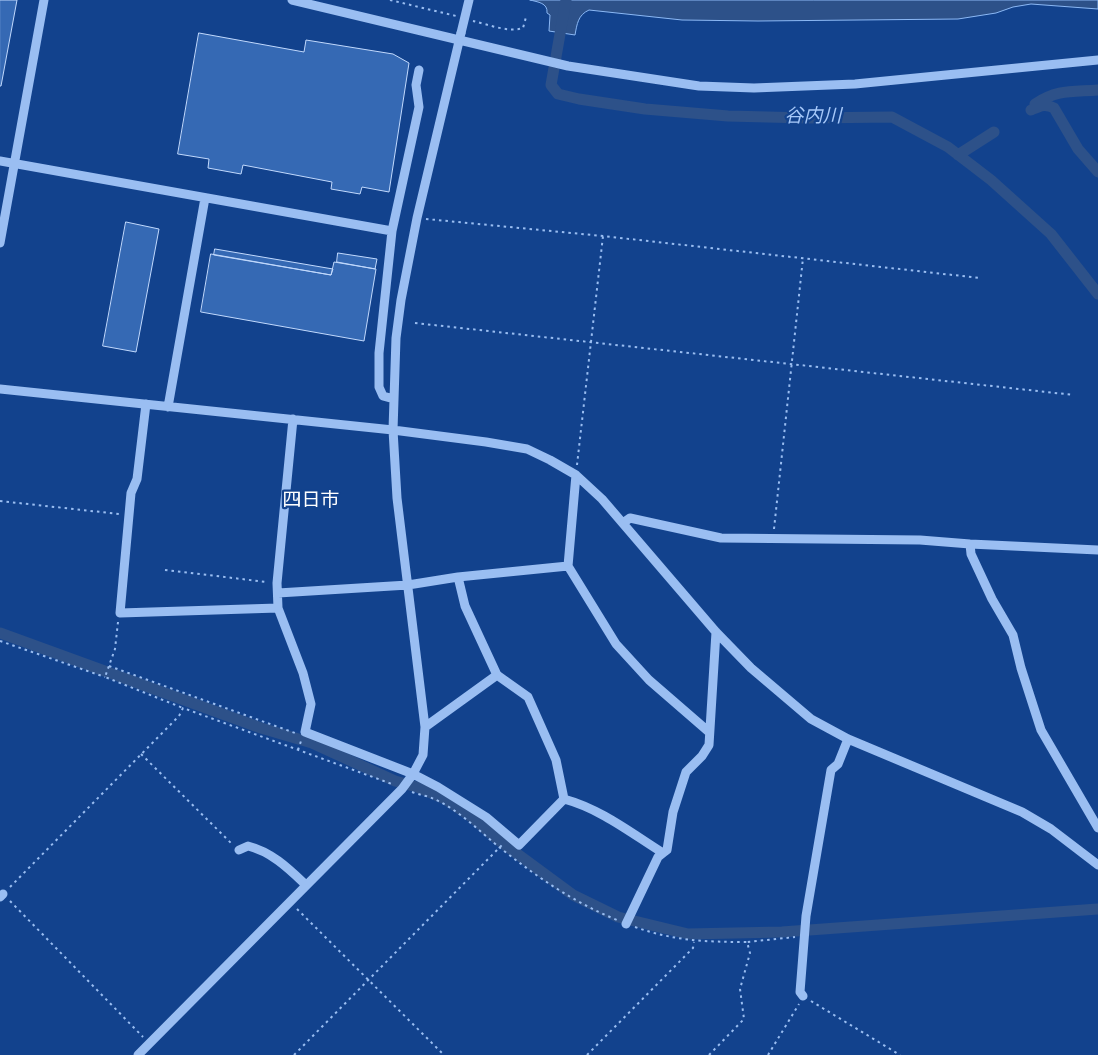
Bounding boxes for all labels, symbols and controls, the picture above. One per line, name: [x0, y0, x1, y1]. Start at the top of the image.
water label: 谷内川: [785, 105, 841, 127]
district label: 四日市: [283, 489, 339, 511]

